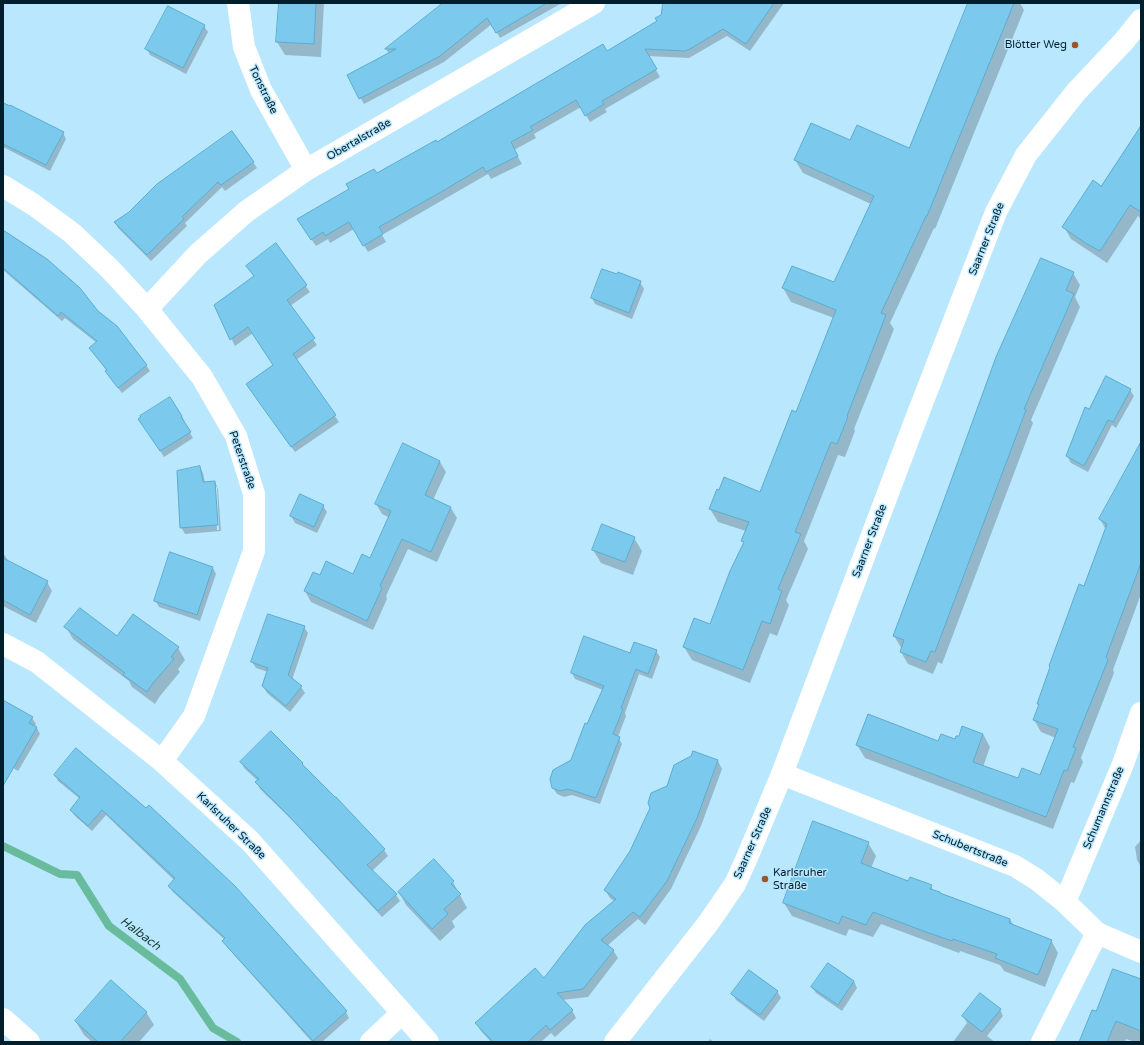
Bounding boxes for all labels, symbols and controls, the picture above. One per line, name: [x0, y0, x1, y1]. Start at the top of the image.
place label: Blötter Weg: [1005, 38, 1067, 52]
marker: Blötter Weg: [1070, 40, 1080, 50]
street label: Tonstraße: [246, 64, 280, 116]
street label: Obertalstraße: [324, 116, 394, 164]
street label: Saarner Straße: [966, 201, 1008, 277]
street label: Peterstraße: [226, 429, 258, 491]
street label: Saarner Straße: [850, 503, 890, 579]
street label: Schumannstraße: [1081, 765, 1127, 851]
street label: Karlsruher Straße: [194, 790, 268, 862]
street label: Saarner Straße: [731, 805, 775, 881]
street label: Schubertstraße: [930, 828, 1010, 870]
place label: Karlsruher Straße: [773, 866, 827, 892]
marker: Karlsruher Straße: [760, 874, 770, 884]
water label: Halbach: [117, 914, 163, 954]

